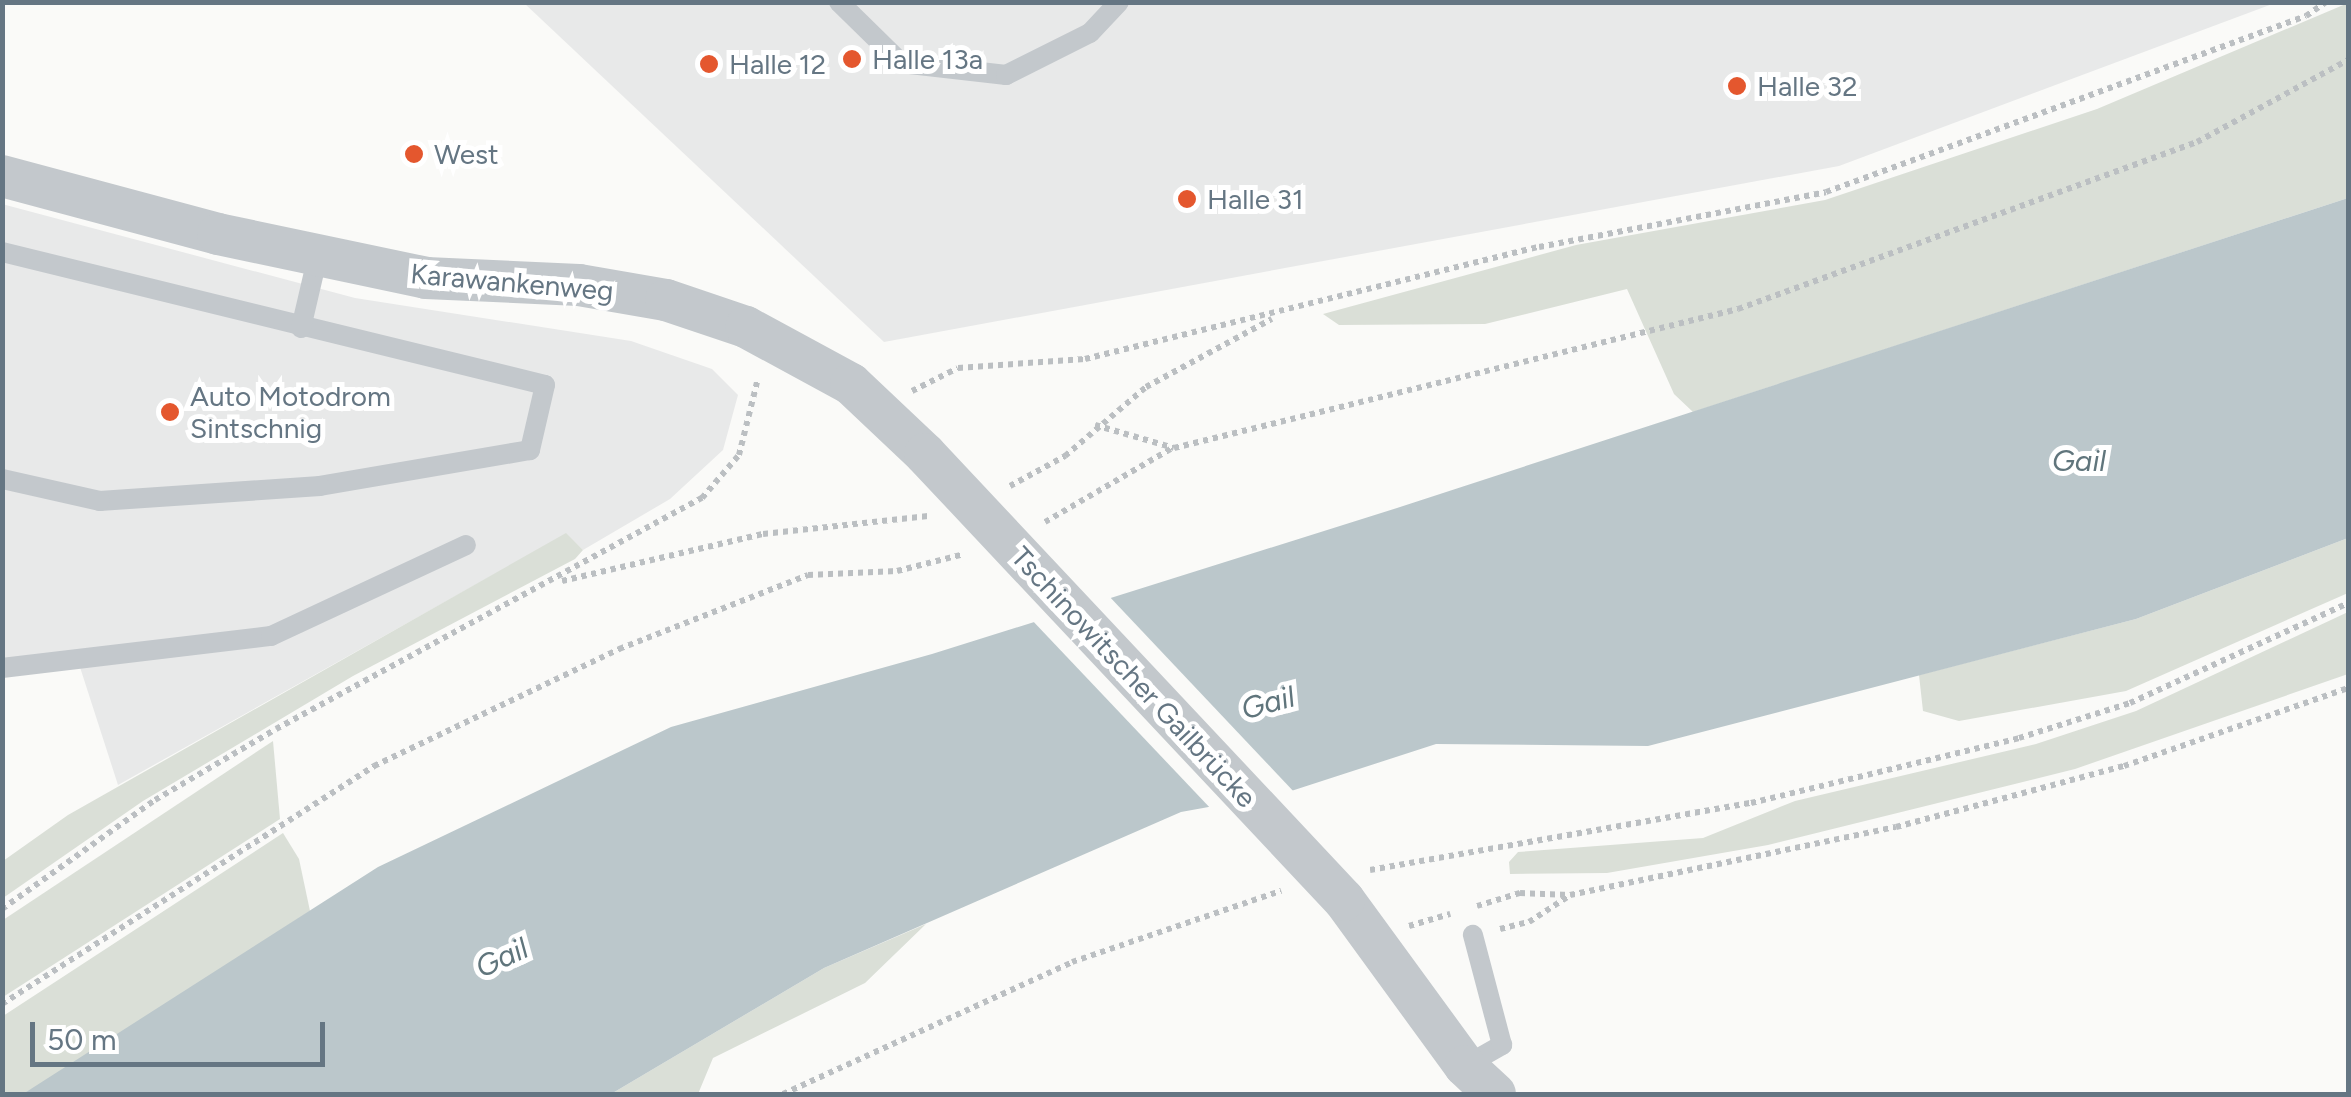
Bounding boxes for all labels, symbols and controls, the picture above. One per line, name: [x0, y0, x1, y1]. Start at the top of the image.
place label: Halle 13a: [872, 42, 983, 76]
place label: Halle 12: [729, 47, 826, 81]
marker: Halle 13a: [841, 48, 863, 70]
marker: Halle 12: [698, 53, 720, 75]
place label: Halle 32: [1757, 69, 1858, 103]
marker: Halle 32: [1726, 75, 1748, 97]
place label: West: [434, 137, 499, 171]
marker: West: [403, 143, 425, 165]
place label: Halle 31: [1207, 182, 1304, 216]
marker: Halle 31: [1176, 188, 1198, 210]
street label: Karawankenweg: [409, 256, 615, 308]
place label: Auto Motodrom Sintschnig: [190, 379, 391, 445]
marker: Auto Motodrom Sintschnig: [159, 401, 181, 423]
water label: Gail: [2052, 443, 2106, 479]
street label: Tschinowitscher Gailbrücke: [1004, 540, 1264, 814]
water label: Gail: [1237, 679, 1299, 727]
water label: Gail: [470, 930, 534, 986]
scale bar: [35, 1002, 330, 1064]
text: 50 m: [47, 1021, 116, 1058]

